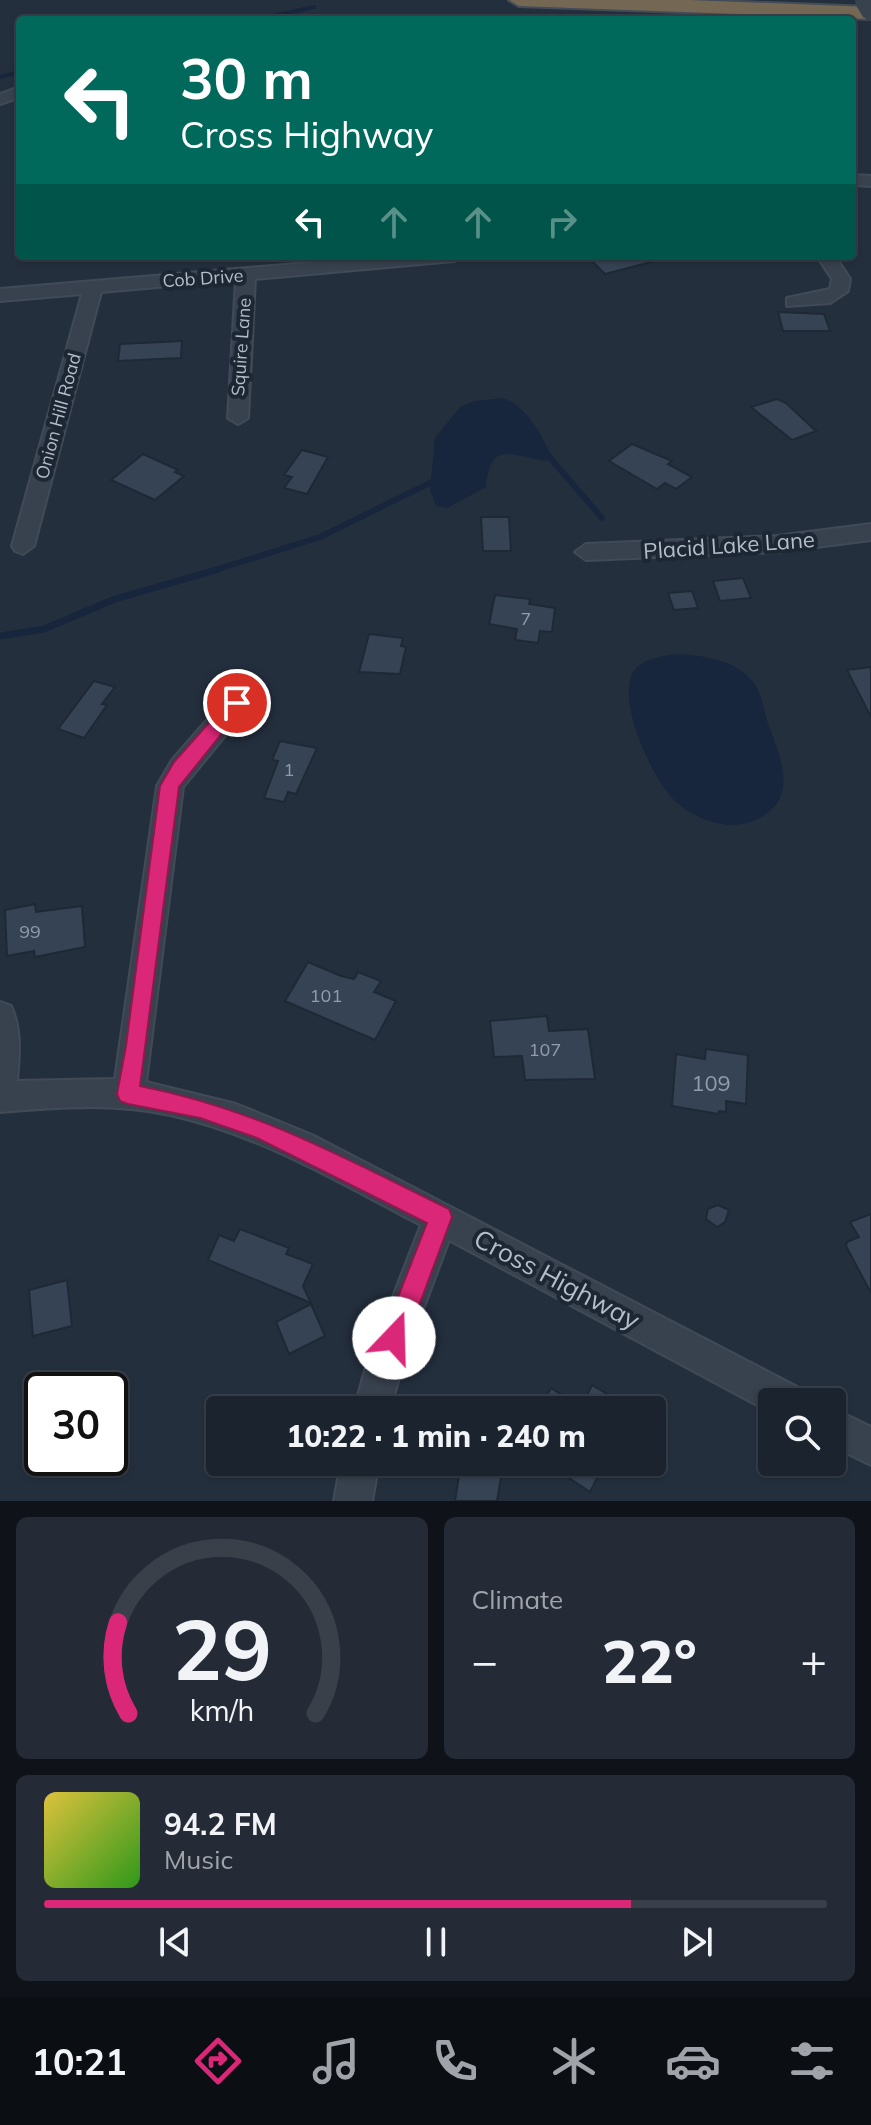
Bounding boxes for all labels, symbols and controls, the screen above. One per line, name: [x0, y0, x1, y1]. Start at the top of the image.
text: 30 m: [180, 43, 313, 113]
icon: left: [48, 48, 152, 152]
text: Cross Highway: [180, 112, 433, 157]
icon: left: [288, 200, 332, 244]
icon: ahead: [372, 200, 416, 244]
icon: ahead: [456, 200, 500, 244]
icon: right: [540, 200, 584, 244]
street label: Cob Drive: [162, 264, 244, 292]
street label: Squire Lane: [226, 297, 256, 397]
street label: Onion Hill Road: [30, 350, 86, 482]
street label: Placid Lake Lane: [642, 525, 816, 565]
house number: 7: [521, 607, 531, 630]
pin: [203, 669, 271, 737]
icon: arrive: [215, 681, 259, 725]
house number: 1: [284, 758, 294, 781]
house number: 99: [19, 920, 41, 943]
house number: 101: [310, 984, 342, 1007]
house number: 107: [529, 1038, 561, 1061]
house number: 109: [691, 1069, 731, 1097]
street label: Cross Highway: [468, 1221, 646, 1337]
position arrow: [352, 1296, 436, 1380]
speed limit sign: 30: [24, 1372, 128, 1476]
map controls: [758, 1388, 846, 1476]
button: search: [758, 1388, 846, 1476]
text: 10:22 · 1 min · 240 m: [286, 1417, 586, 1455]
text: Climate: [472, 1583, 563, 1616]
text: 29: [172, 1596, 272, 1701]
text: 22°: [602, 1623, 697, 1698]
text: −: [472, 1633, 498, 1688]
text: +: [801, 1633, 827, 1688]
text: km/h: [189, 1692, 254, 1728]
text: 94.2 FM: [164, 1805, 277, 1843]
text: Music: [164, 1843, 233, 1876]
icon: previous: [153, 1920, 197, 1964]
icon: pause: [414, 1920, 458, 1964]
icon: next: [675, 1920, 719, 1964]
icon: directions: [190, 2033, 246, 2089]
icon: music: [308, 2033, 364, 2089]
icon: phone: [427, 2033, 483, 2089]
icon: climate: [546, 2033, 602, 2089]
icon: car: [665, 2033, 721, 2089]
icon: filters: [784, 2033, 840, 2089]
text: 10:21: [31, 2039, 127, 2084]

